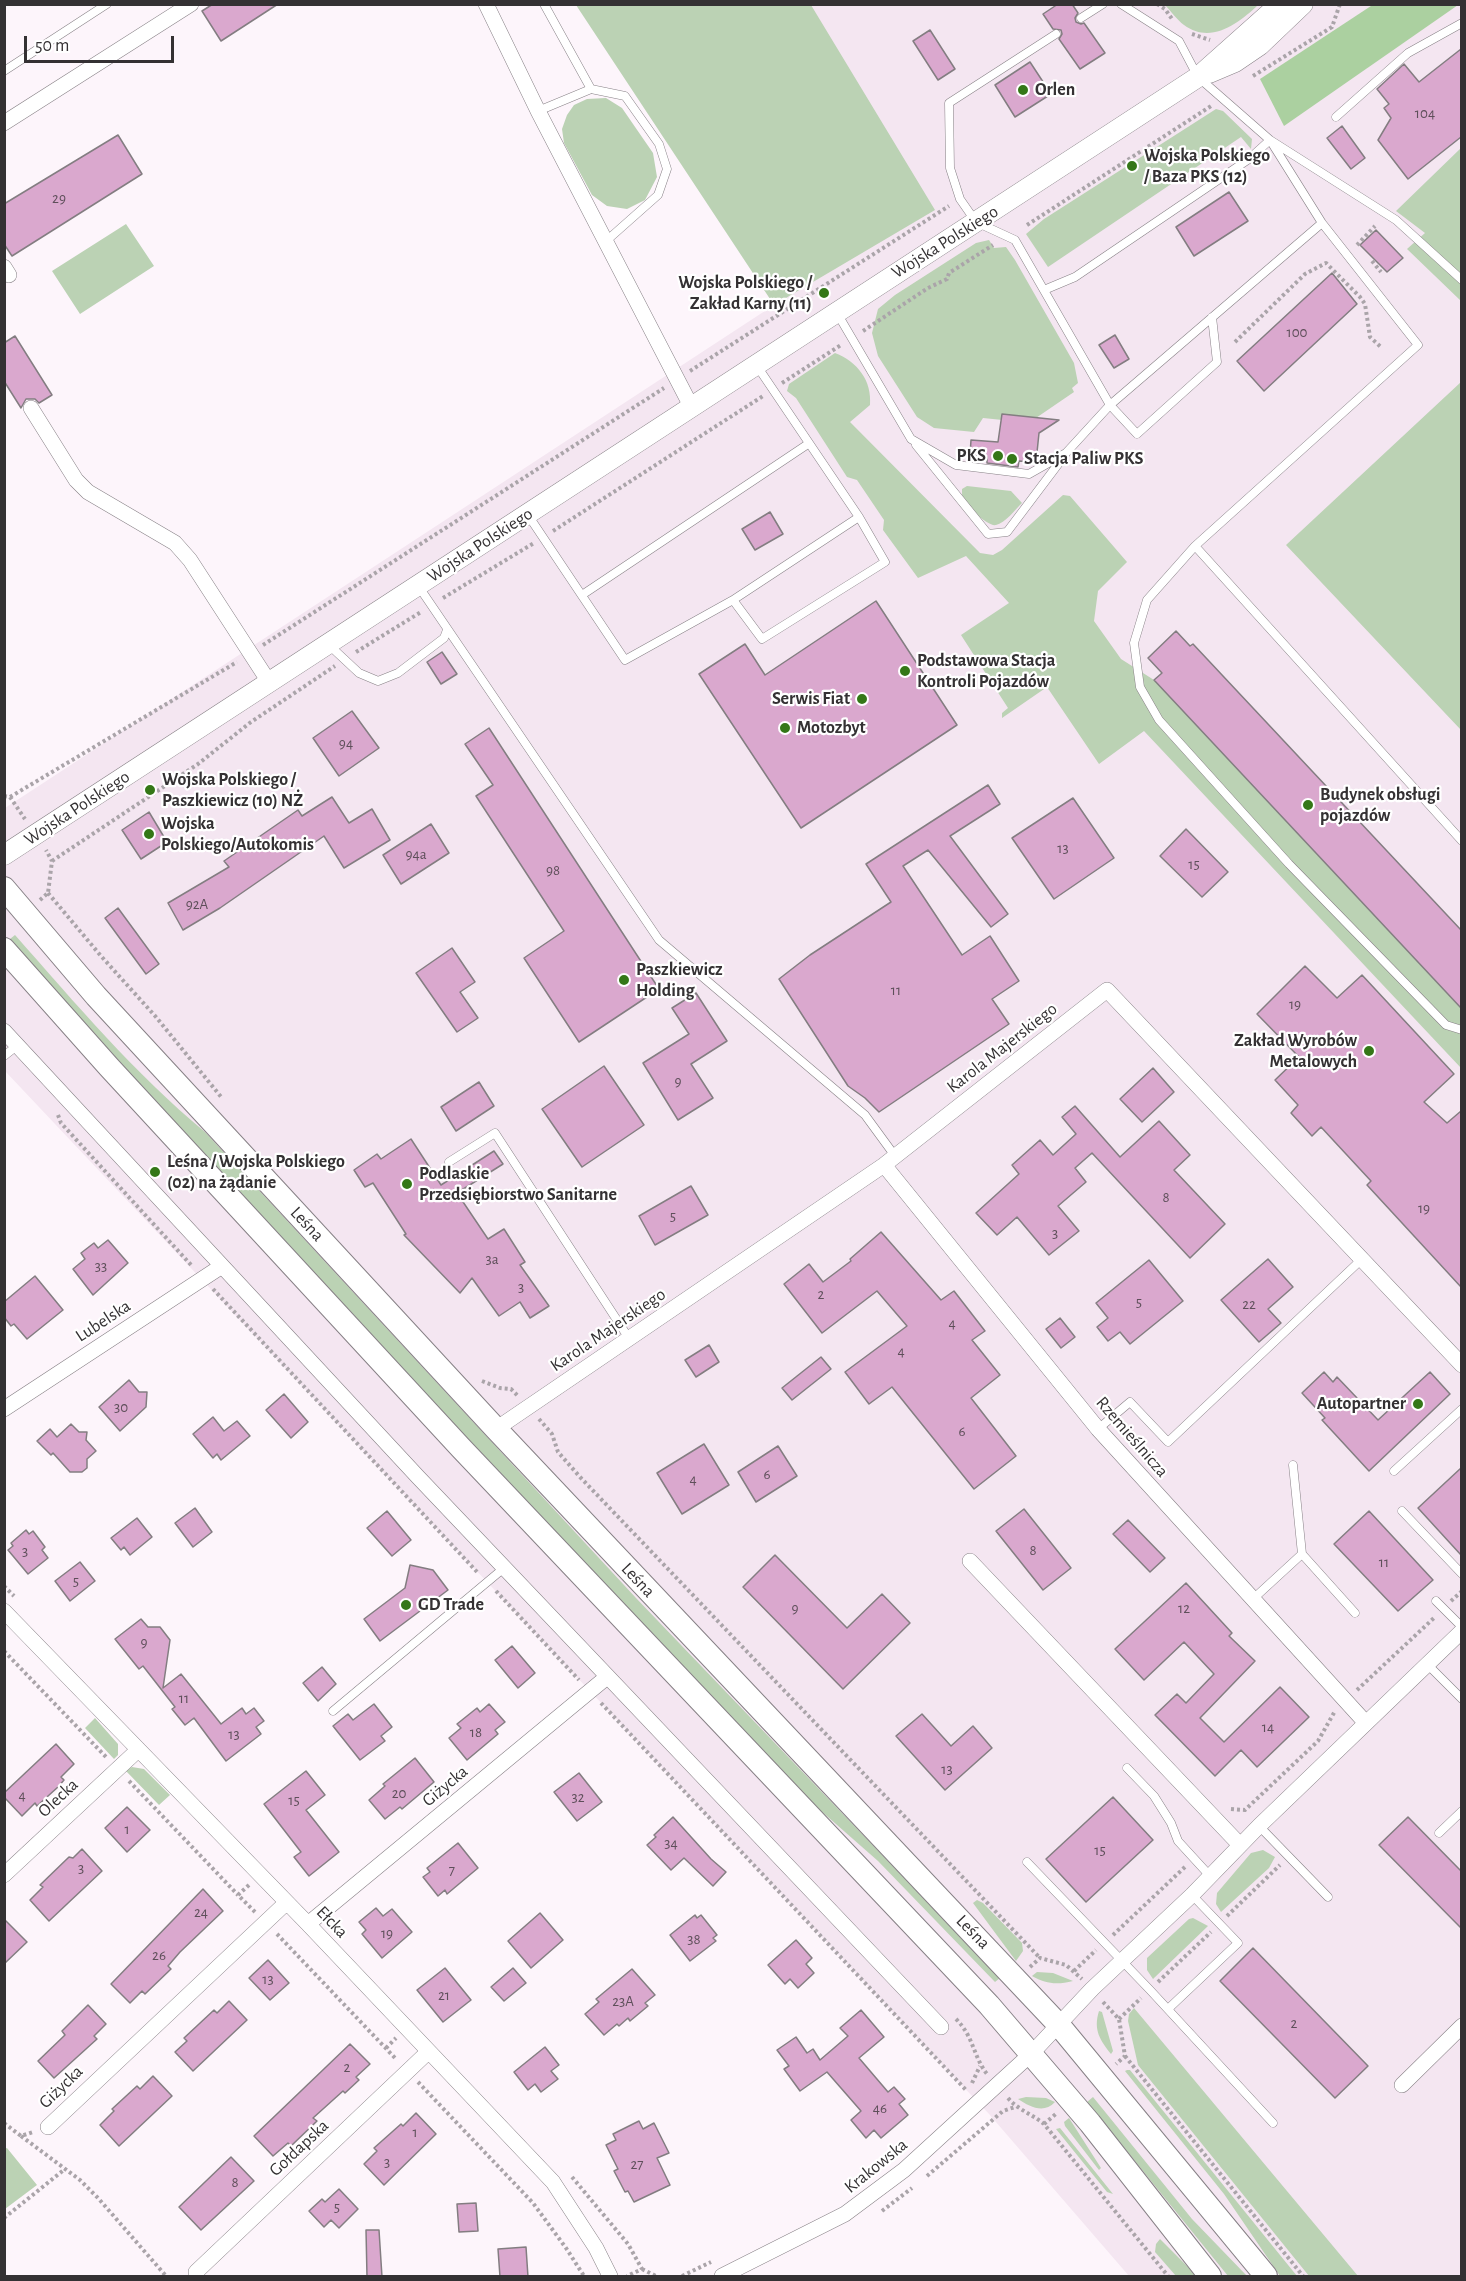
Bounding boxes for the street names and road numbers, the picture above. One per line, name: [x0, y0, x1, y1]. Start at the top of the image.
street label: Wojska Polskiego: [888, 201, 1002, 283]
street label: Wojska Polskiego: [423, 503, 537, 587]
street label: Wojska Polskiego: [20, 766, 134, 850]
street label: Karola Majerskiego: [942, 998, 1062, 1098]
street label: Leśna: [286, 1202, 328, 1246]
street label: Karola Majerskiego: [546, 1283, 670, 1377]
street label: Lubelska: [71, 1295, 135, 1347]
street label: Rzemieślnicza: [1091, 1392, 1173, 1482]
street label: Leśna: [617, 1558, 659, 1602]
street label: Giżycka: [418, 1761, 472, 1811]
street label: Olecka: [33, 1774, 83, 1822]
street label: Ełcka: [312, 1901, 352, 1943]
street label: Leśna: [951, 1910, 995, 1954]
street label: Giżycka: [34, 2061, 88, 2113]
street label: Gołdapska: [265, 2115, 333, 2181]
street label: Krakowska: [840, 2134, 912, 2198]

